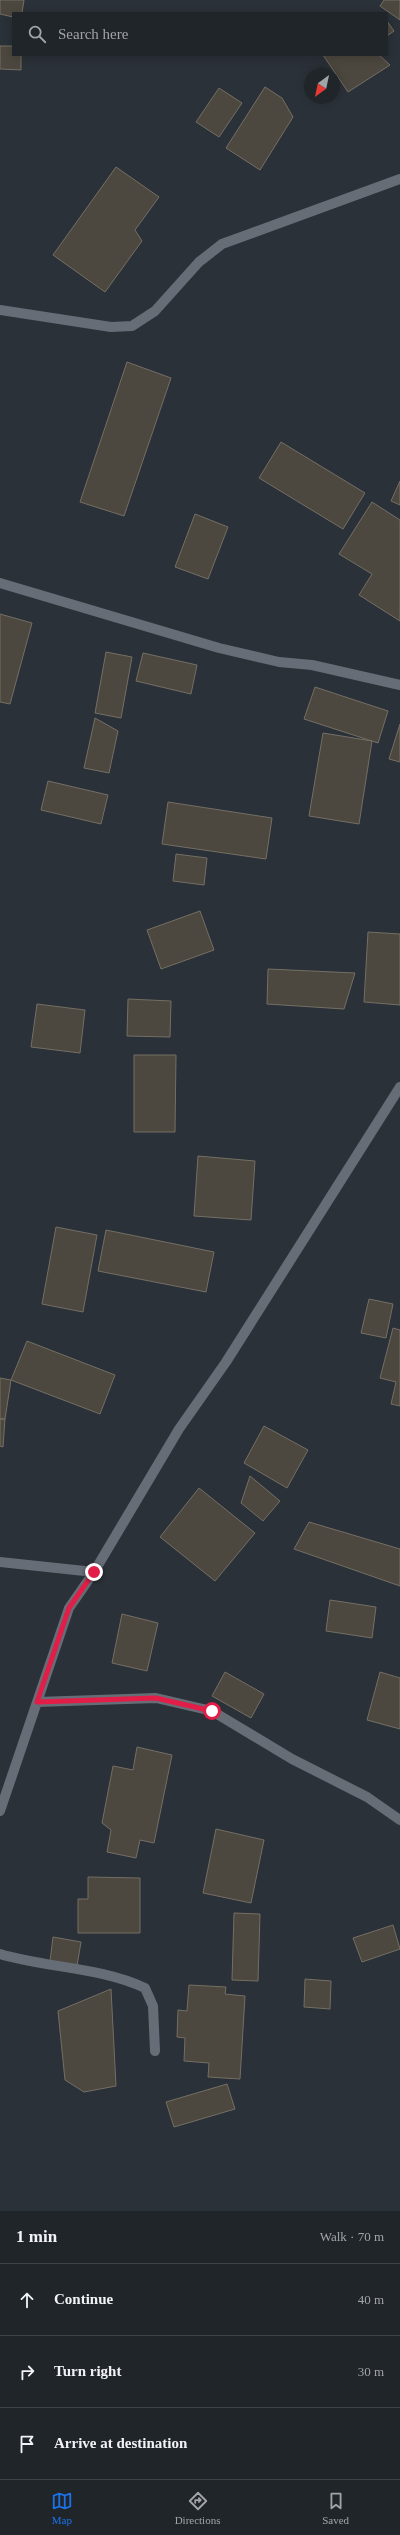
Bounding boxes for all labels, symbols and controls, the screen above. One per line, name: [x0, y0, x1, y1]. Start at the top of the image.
search box: [12, 12, 388, 56]
icon: search: [26, 23, 48, 45]
text: Search here: [58, 26, 128, 42]
north arrow: [304, 68, 340, 104]
route end: [85, 1563, 103, 1581]
route start: [203, 1702, 221, 1720]
text: 1 min: [16, 2227, 57, 2246]
text: Walk · 70 m: [320, 2229, 384, 2244]
icon: ahead: [16, 2289, 38, 2311]
text: Continue: [54, 2291, 113, 2307]
text: 40 m: [358, 2292, 384, 2307]
icon: right: [16, 2361, 38, 2383]
text: Turn right: [54, 2363, 121, 2379]
text: 30 m: [358, 2364, 384, 2379]
icon: arrive: [16, 2433, 38, 2455]
text: Arrive at destination: [54, 2435, 187, 2451]
tab: Map: [51, 2490, 73, 2526]
tab: Directions: [175, 2490, 220, 2526]
tab: Saved: [322, 2490, 349, 2526]

